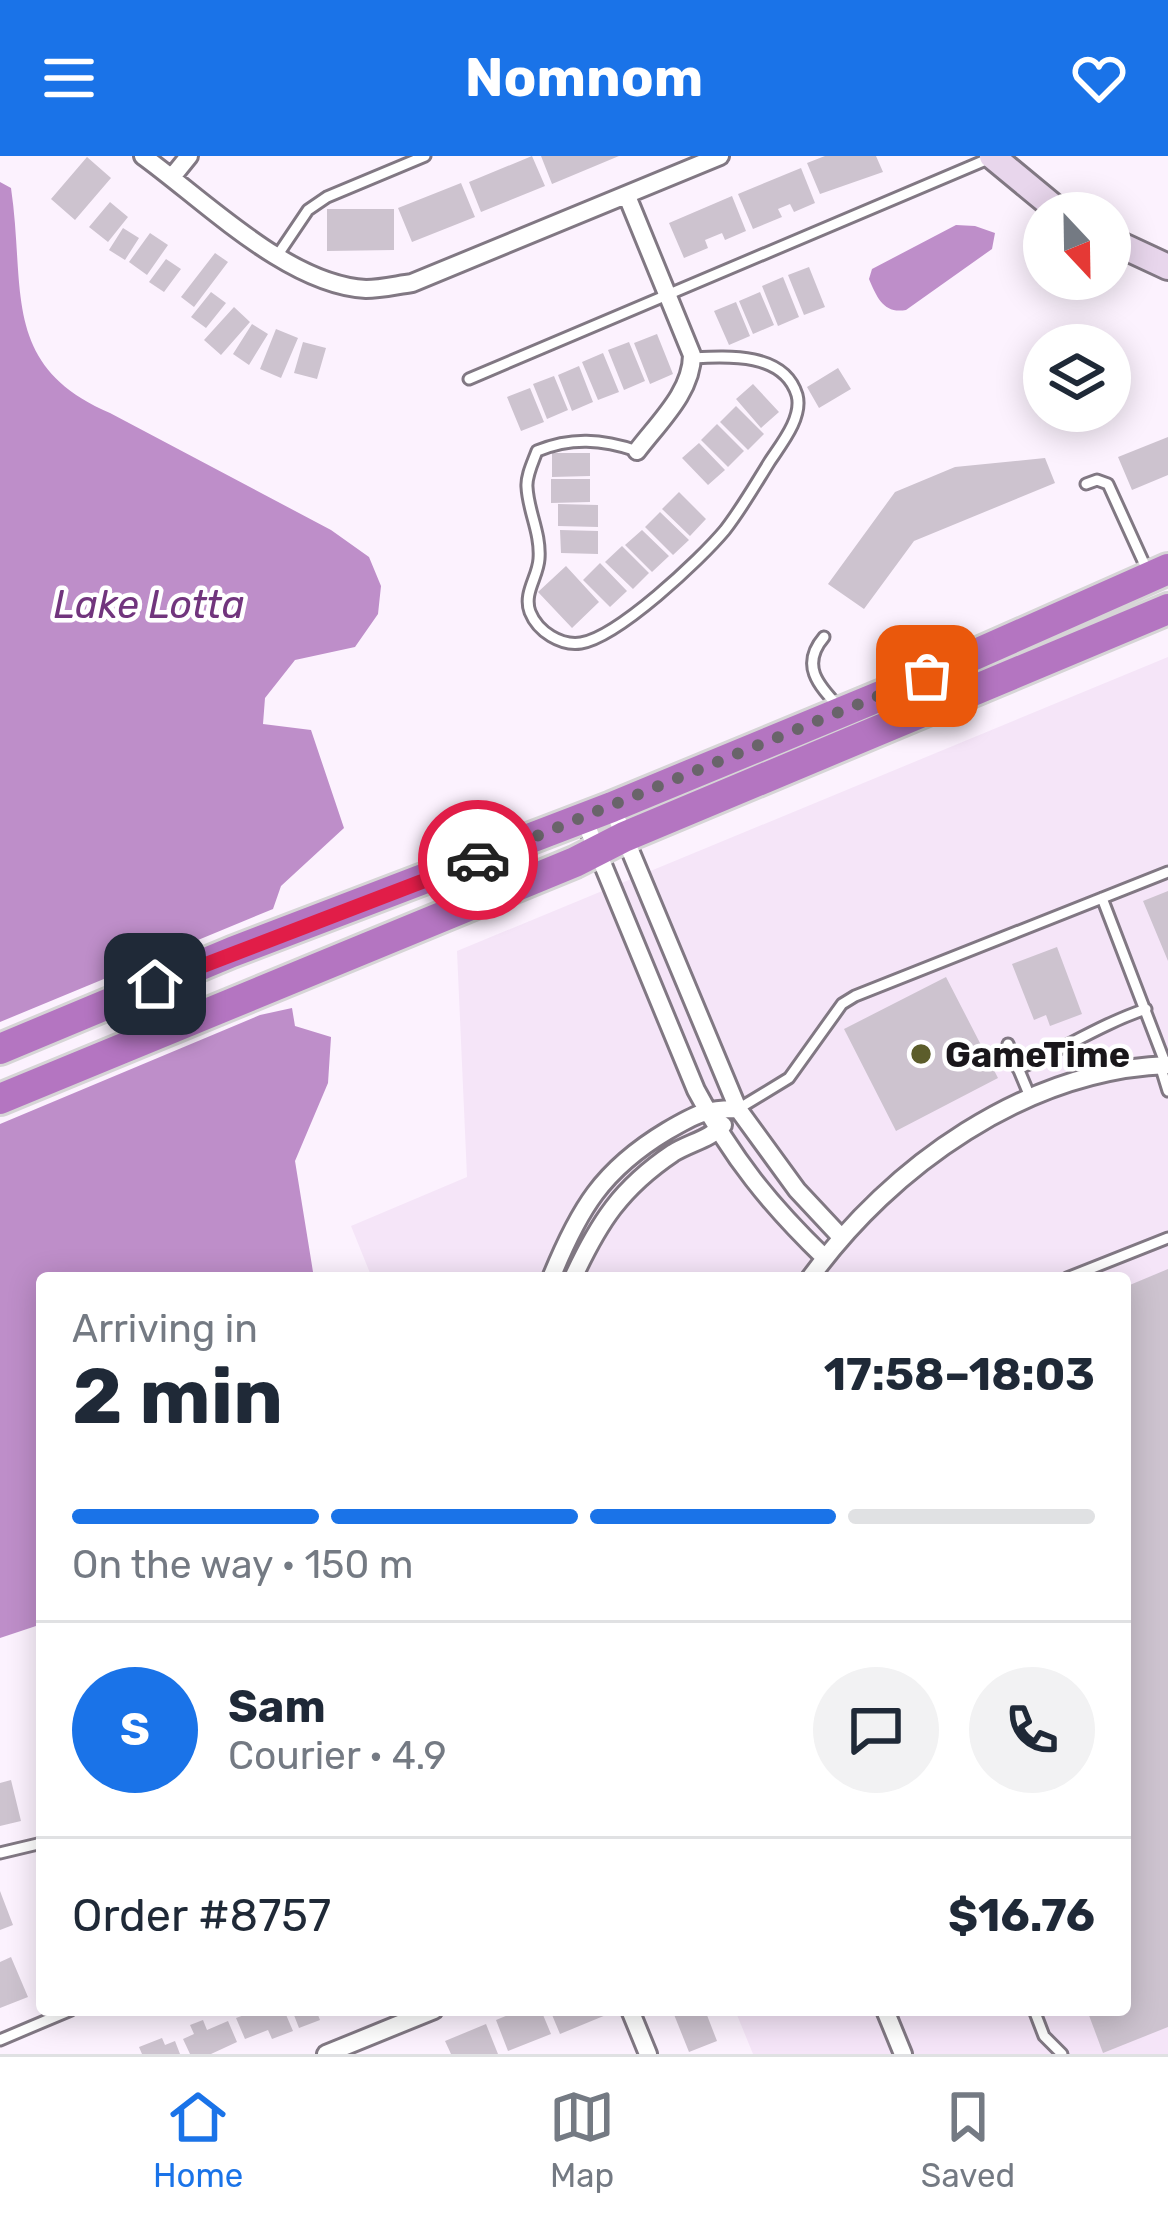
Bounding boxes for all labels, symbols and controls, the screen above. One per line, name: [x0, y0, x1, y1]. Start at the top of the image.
icon: menu: [36, 45, 102, 111]
icon: heart: [1066, 45, 1132, 111]
text: Nomnom: [465, 46, 703, 110]
north arrow: [1023, 192, 1131, 300]
map controls: [1023, 192, 1131, 432]
button: layers: [1023, 324, 1131, 432]
water label: Lake Lotta: [53, 582, 245, 628]
pin: [876, 625, 978, 727]
icon: bag: [894, 643, 960, 709]
courier: [418, 800, 538, 920]
icon: car: [445, 827, 511, 893]
pin: [104, 933, 206, 1035]
icon: home: [122, 951, 188, 1017]
place label: GameTime: [945, 1033, 1130, 1076]
marker: GameTime: [908, 1041, 934, 1067]
text: Arriving in: [72, 1306, 258, 1352]
text: 17:58–18:03: [824, 1348, 1095, 1401]
text: 2 min: [72, 1350, 283, 1443]
text: On the way · 150 m: [72, 1542, 413, 1588]
button: chat: [813, 1667, 939, 1793]
button: phone: [969, 1667, 1095, 1793]
text: Sam: [228, 1680, 326, 1733]
text: S: [120, 1703, 150, 1756]
text: Courier · 4.9: [228, 1733, 447, 1779]
text: Order #8757: [72, 1889, 331, 1942]
text: $16.76: [948, 1889, 1095, 1942]
tab: Home: [153, 2084, 243, 2195]
tab: Map: [549, 2084, 615, 2195]
tab: Saved: [921, 2084, 1015, 2195]

